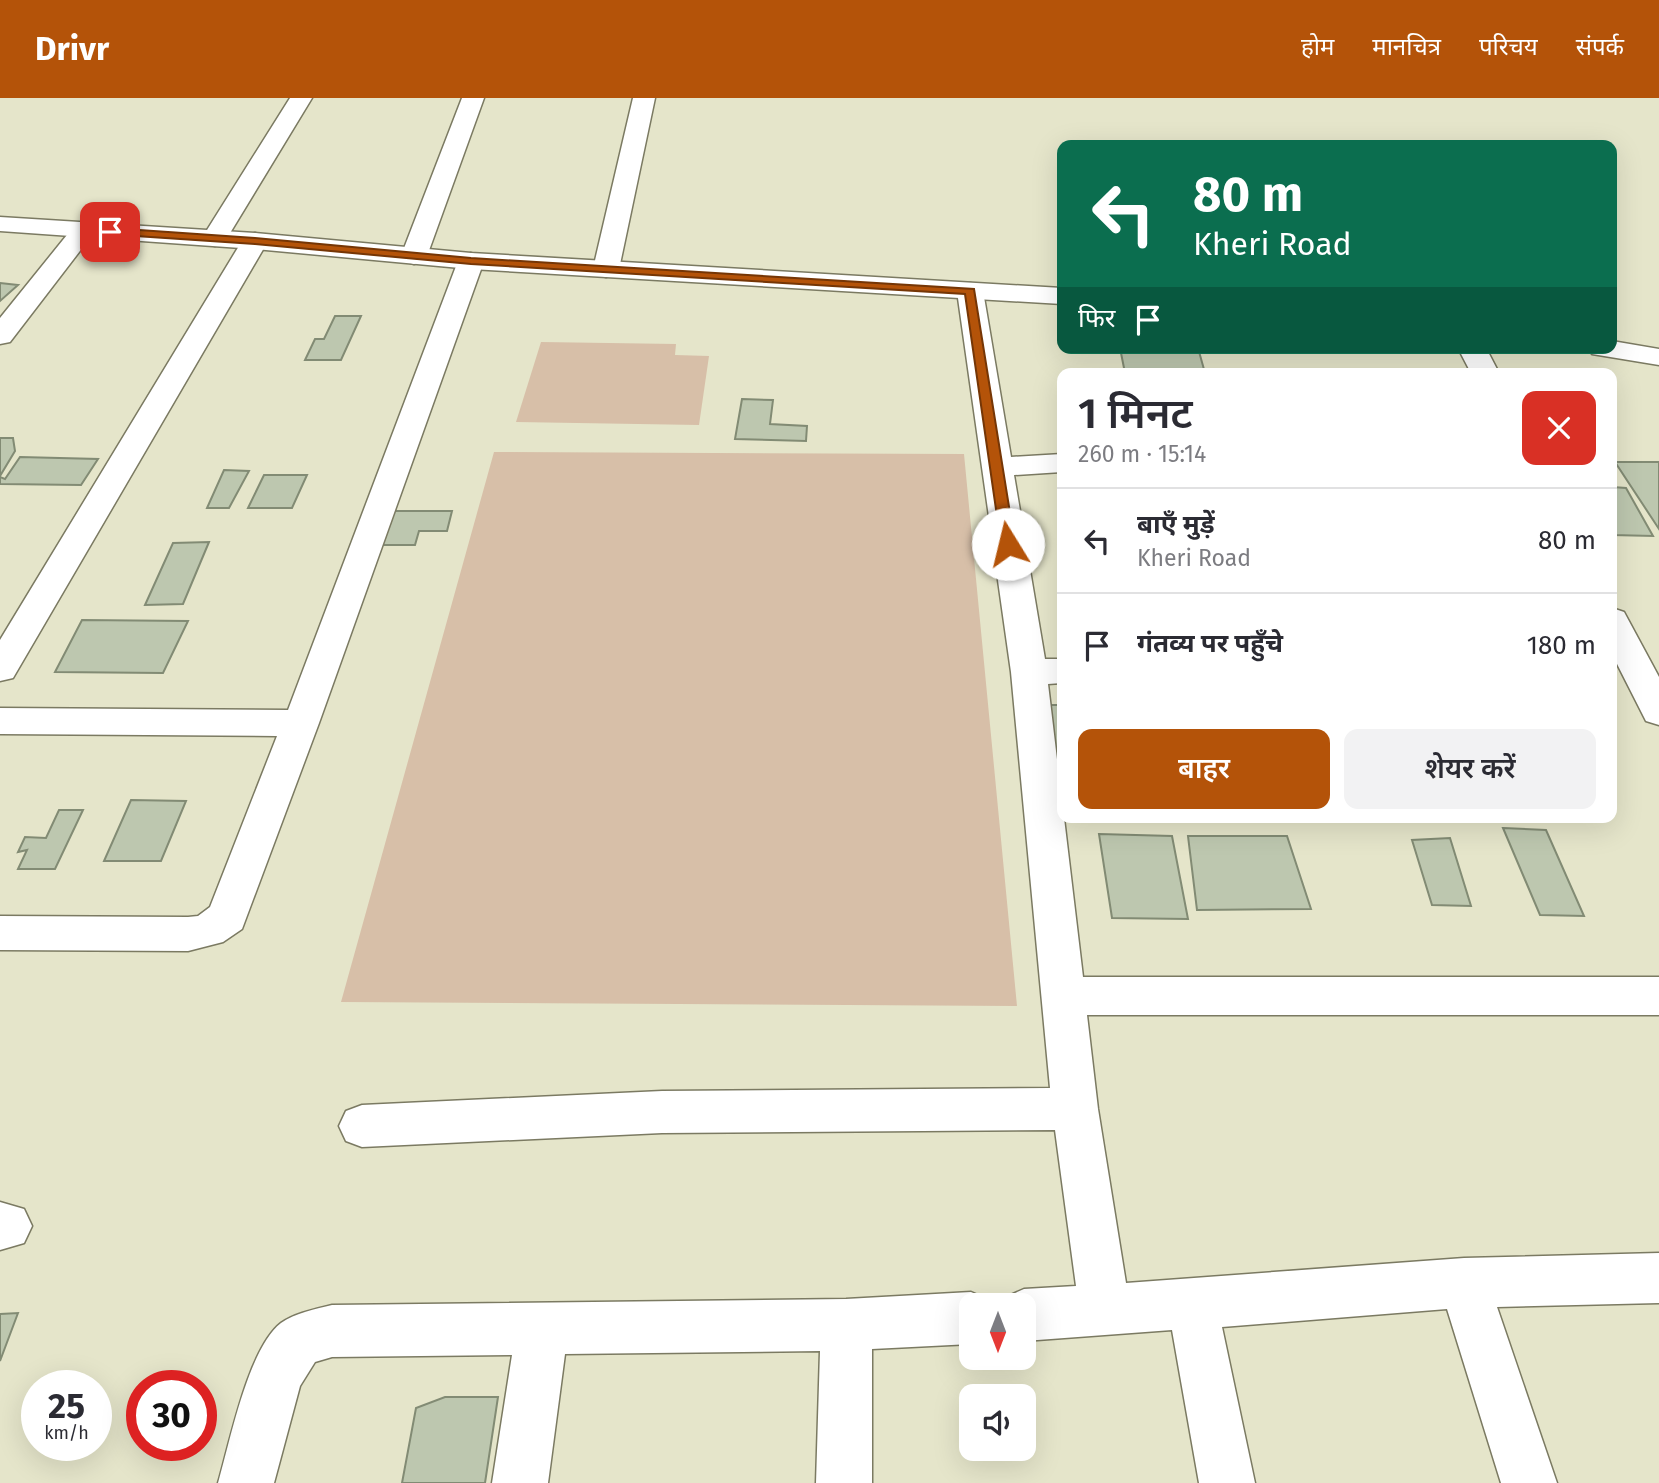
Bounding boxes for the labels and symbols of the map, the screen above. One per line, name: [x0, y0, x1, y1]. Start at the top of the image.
pin: [80, 202, 140, 262]
position arrow: [971, 507, 1045, 581]
north arrow: [959, 1293, 1036, 1370]
speed limit sign: 30: [126, 1370, 217, 1461]

